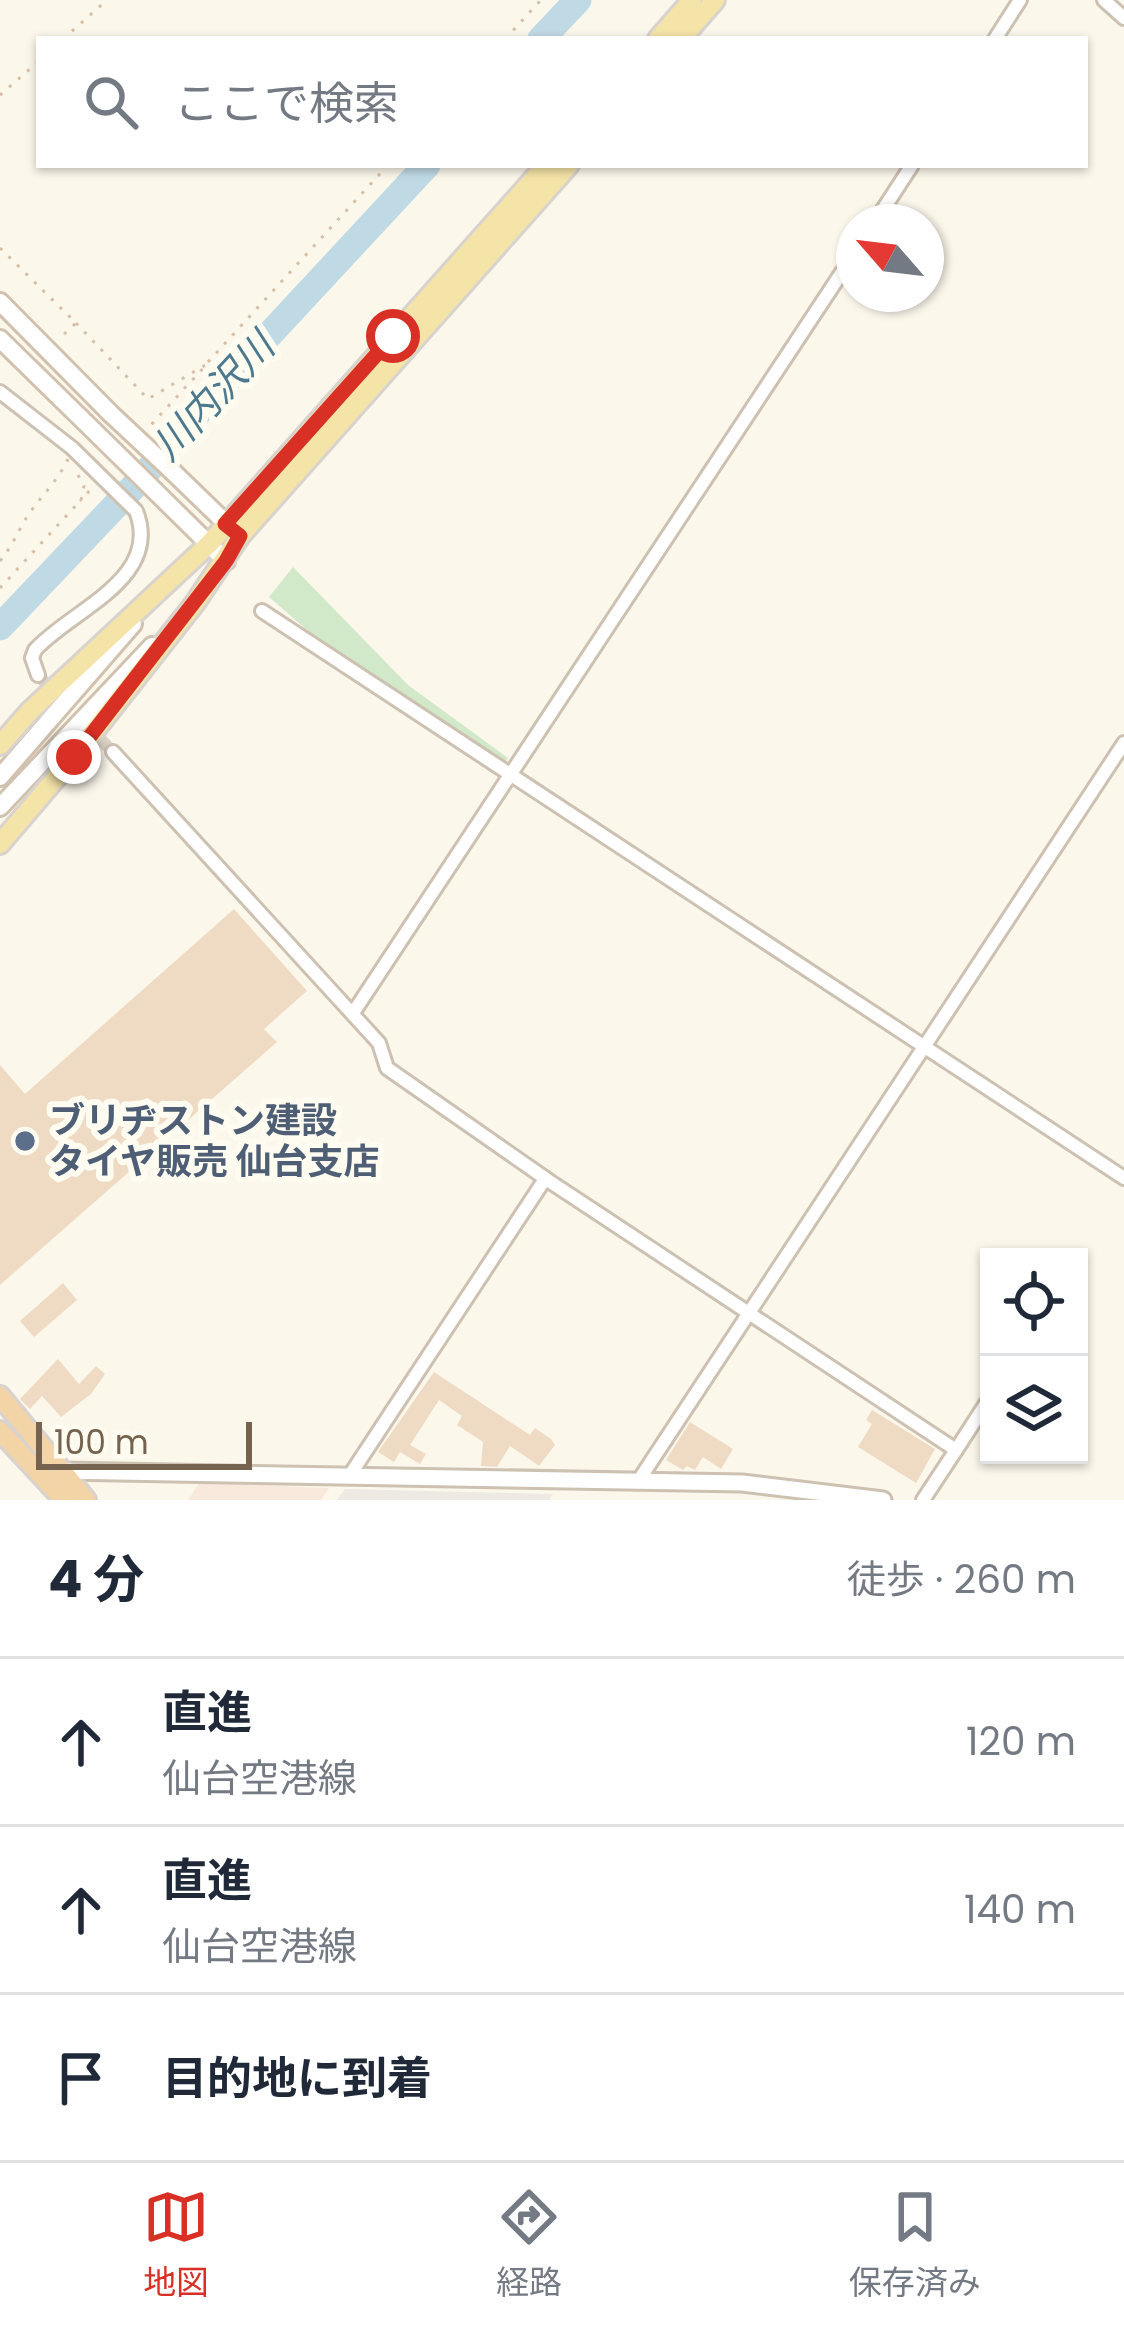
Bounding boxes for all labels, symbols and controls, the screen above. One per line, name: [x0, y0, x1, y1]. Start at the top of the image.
search box: [36, 36, 1088, 168]
icon: search: [78, 69, 144, 135]
text: ここで検索: [174, 72, 399, 135]
north arrow: [836, 204, 944, 312]
route start: [366, 309, 420, 363]
water label: 川内沢川: [140, 318, 289, 472]
route end: [47, 730, 101, 784]
place label: ブリヂストン建設 タイヤ販売 仙台支店: [49, 1095, 380, 1187]
marker: ブリヂストン建設 タイヤ販売 仙台支店: [12, 1128, 38, 1154]
map controls: [980, 1248, 1088, 1464]
button: locate: [980, 1248, 1088, 1356]
button: layers: [980, 1356, 1088, 1464]
scale bar: [36, 1416, 252, 1469]
text: 100 m: [54, 1419, 149, 1466]
text: 4 分: [48, 1543, 144, 1615]
text: 徒歩 · 260 m: [847, 1552, 1076, 1607]
text: 直進: [162, 1681, 252, 1744]
icon: ahead: [48, 1709, 114, 1775]
text: 120 m: [966, 1714, 1076, 1769]
text: 仙台空港線: [162, 1751, 357, 1806]
text: 直進: [162, 1849, 252, 1912]
icon: ahead: [48, 1877, 114, 1943]
text: 140 m: [964, 1882, 1076, 1937]
text: 仙台空港線: [162, 1919, 357, 1974]
icon: arrive: [48, 2045, 114, 2111]
text: 目的地に到着: [162, 2047, 432, 2110]
tab: 地図: [143, 2184, 209, 2308]
tab: 経路: [496, 2184, 562, 2308]
tab: 保存済み: [849, 2184, 981, 2308]

